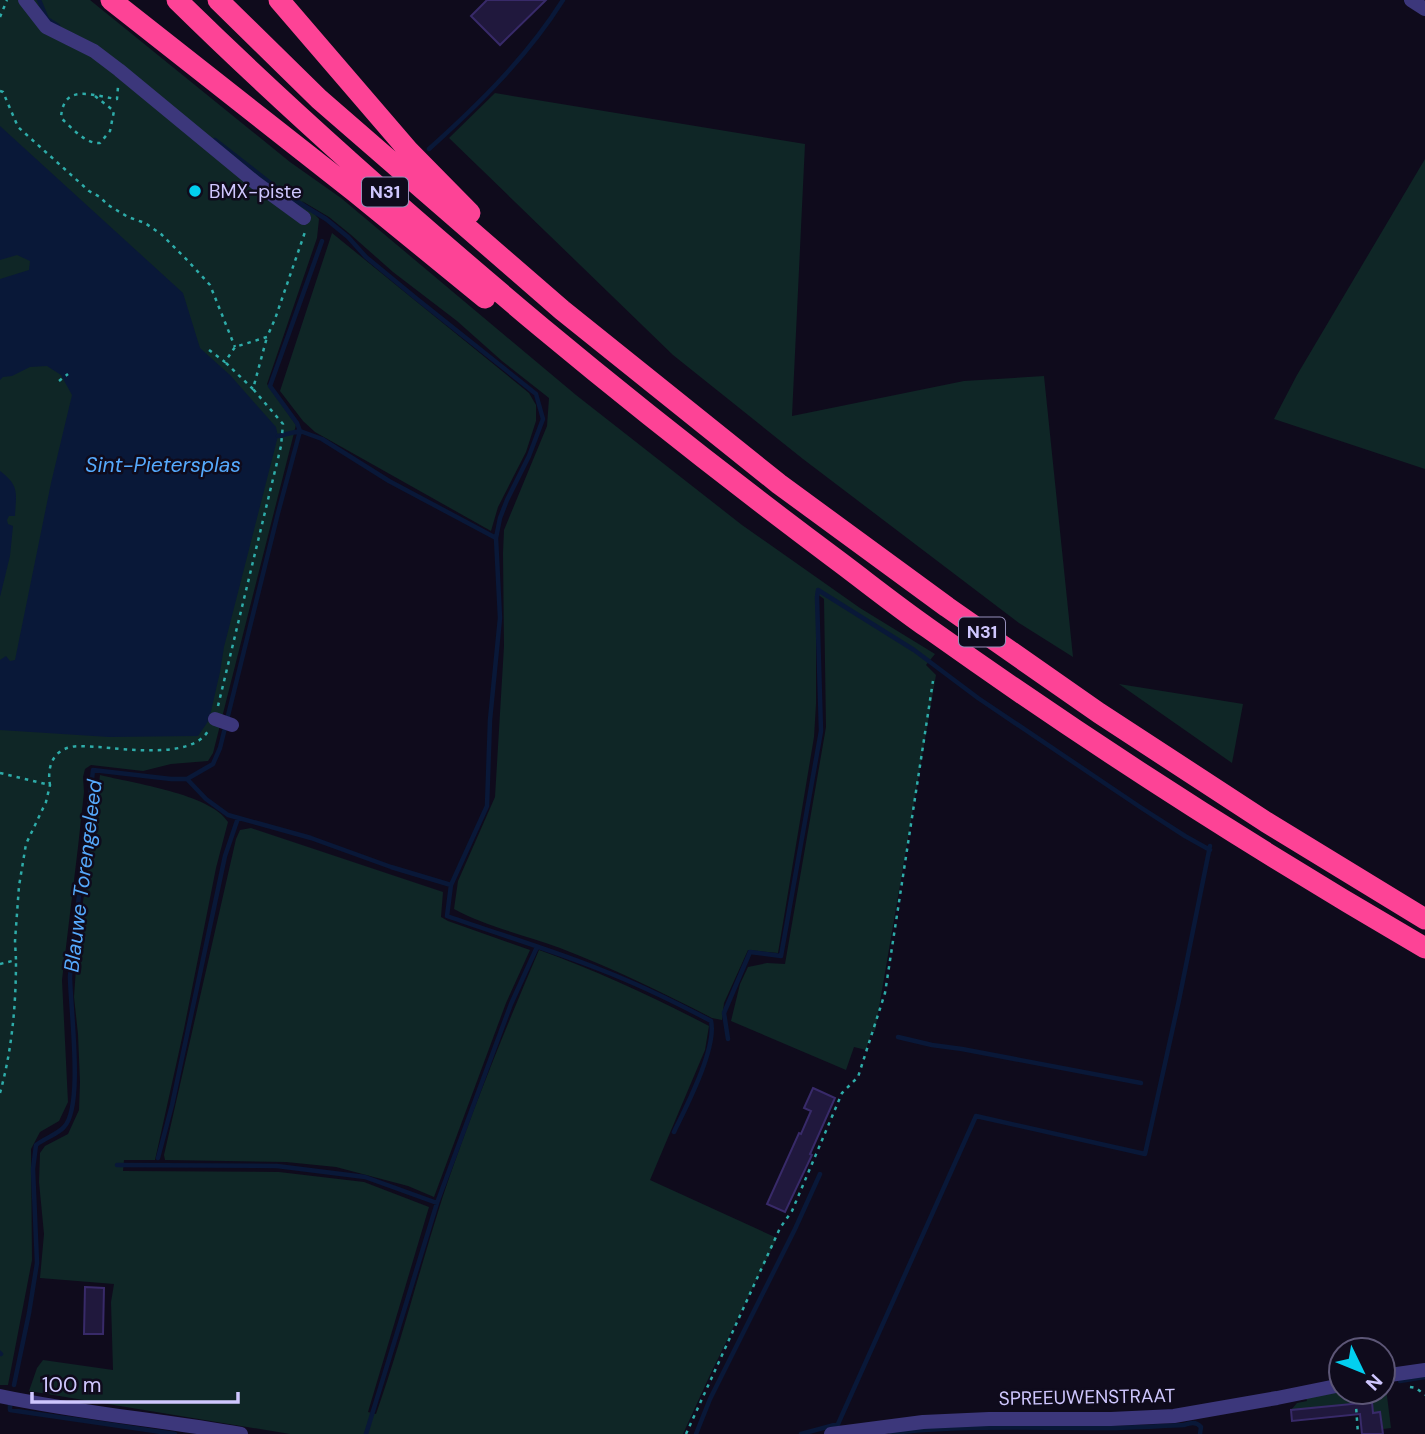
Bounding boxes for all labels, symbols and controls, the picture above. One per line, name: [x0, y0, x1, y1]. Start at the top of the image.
road number: N31: [362, 177, 408, 206]
place label: BMX-piste: [209, 179, 302, 204]
marker: BMX-piste: [187, 183, 203, 199]
water label: Sint-Pietersplas: [85, 451, 241, 479]
road number: N31: [959, 618, 1005, 646]
water label: Blauwe Torengeleed: [57, 777, 109, 974]
north arrow: [1327, 1336, 1397, 1406]
scale bar: [32, 1360, 238, 1404]
text: N: [1360, 1369, 1388, 1396]
text: 100 m: [42, 1371, 102, 1399]
street label: SPREEUWENSTRAAT: [999, 1383, 1176, 1411]

